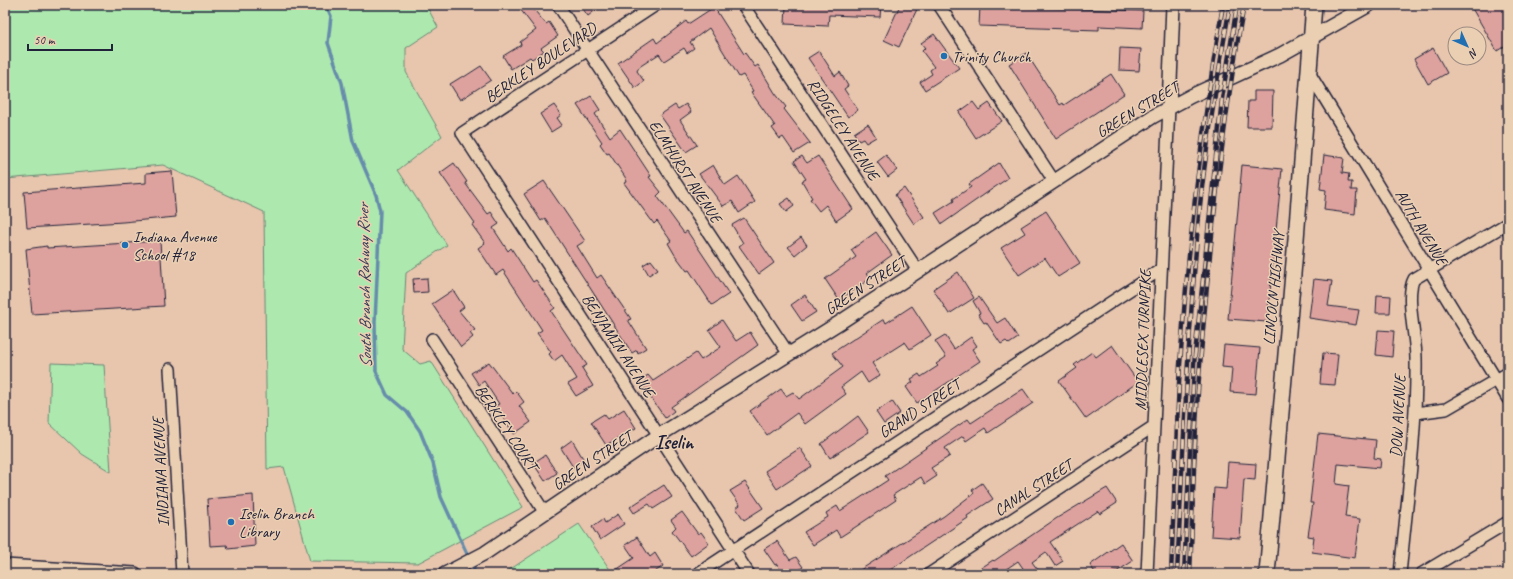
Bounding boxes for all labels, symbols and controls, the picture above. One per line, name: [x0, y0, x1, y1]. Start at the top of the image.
street label: BERKLEY BOULEVARD: [481, 17, 602, 108]
scale bar: [28, 26, 112, 52]
north arrow: [1447, 26, 1487, 66]
text: 50 m: [34, 32, 56, 48]
text: N: [1465, 46, 1481, 62]
place label: Trinity Church: [952, 47, 1032, 67]
marker: Trinity Church: [939, 51, 949, 61]
street label: RIDGELEY AVENUE: [803, 75, 885, 186]
street label: GREEN STREET: [1093, 76, 1185, 142]
street label: ELMHURST AVENUE: [644, 116, 727, 229]
street label: AUTH AVENUE: [1391, 186, 1453, 271]
water label: South Branch Rahway River: [353, 201, 376, 368]
place label: Indiana Avenue School #18: [133, 227, 218, 265]
street label: LINCOLN HIGHWAY: [1259, 227, 1289, 346]
marker: Indiana Avenue School #18: [120, 240, 130, 250]
street label: GREEN STREET: [821, 250, 913, 319]
street label: MIDDLESEX TURNPIKE: [1131, 267, 1156, 411]
street label: BENJAMIN AVENUE: [577, 290, 660, 403]
street label: DOW AVENUE: [1386, 372, 1410, 458]
street label: GRAND STREET: [875, 373, 967, 443]
street label: BERKLEY COURT: [470, 381, 544, 477]
street label: INDIANA AVENUE: [148, 414, 174, 527]
street label: GREEN STREET: [549, 425, 640, 495]
district label: Iselin: [655, 430, 695, 455]
street label: CANAL STREET: [991, 453, 1080, 521]
place label: Iselin Branch Library: [239, 504, 315, 542]
marker: Iselin Branch Library: [226, 517, 236, 527]

